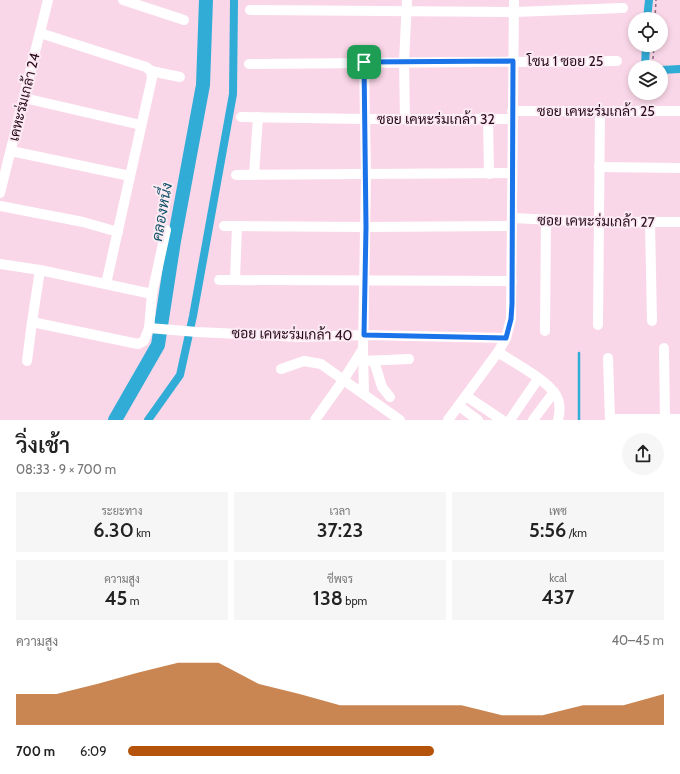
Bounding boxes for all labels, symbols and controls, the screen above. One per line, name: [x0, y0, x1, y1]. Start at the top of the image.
map controls: [628, 12, 668, 100]
button: locate: [628, 12, 668, 52]
pin: [347, 45, 381, 79]
street label: เคหะร่มเกล้า 24: [4, 51, 44, 143]
icon: arrive: [353, 51, 375, 73]
street label: โซน 1 ซอย 25: [526, 52, 603, 70]
button: layers: [628, 60, 668, 100]
street label: ซอย เคหะร่มเกล้า 25: [537, 102, 655, 120]
street label: ซอย เคหะร่มเกล้า 32: [377, 110, 495, 128]
water label: คลองหนึ่ง: [142, 180, 176, 243]
street label: ซอย เคหะร่มเกล้า 27: [537, 211, 655, 231]
street label: ซอย เคหะร่มเกล้า 40: [231, 324, 353, 344]
text: วิ่งเช้า: [16, 432, 70, 459]
button: share: [622, 433, 664, 475]
text: 08:33 · 9 × 700 m: [16, 461, 116, 477]
text: ระยะทาง: [102, 504, 142, 518]
text: เวลา: [330, 504, 350, 518]
text: เพซ: [549, 504, 567, 518]
text: 6.30: [93, 518, 134, 542]
text: 37:23: [317, 518, 363, 542]
text: 5:56: [529, 518, 566, 542]
text: km: [134, 526, 151, 540]
text: /km: [566, 526, 587, 540]
text: kcal: [549, 571, 567, 585]
text: ความสูง: [104, 572, 140, 586]
text: ชีพจร: [327, 572, 353, 586]
text: 437: [541, 585, 575, 609]
text: 45: [104, 586, 127, 610]
text: 138: [313, 586, 343, 610]
text: m: [127, 594, 140, 608]
text: bpm: [343, 594, 367, 608]
text: 40–45 m: [611, 632, 664, 648]
text: ความสูง: [16, 633, 58, 649]
text: 700 m: [16, 743, 55, 759]
text: 6:09: [80, 743, 107, 759]

